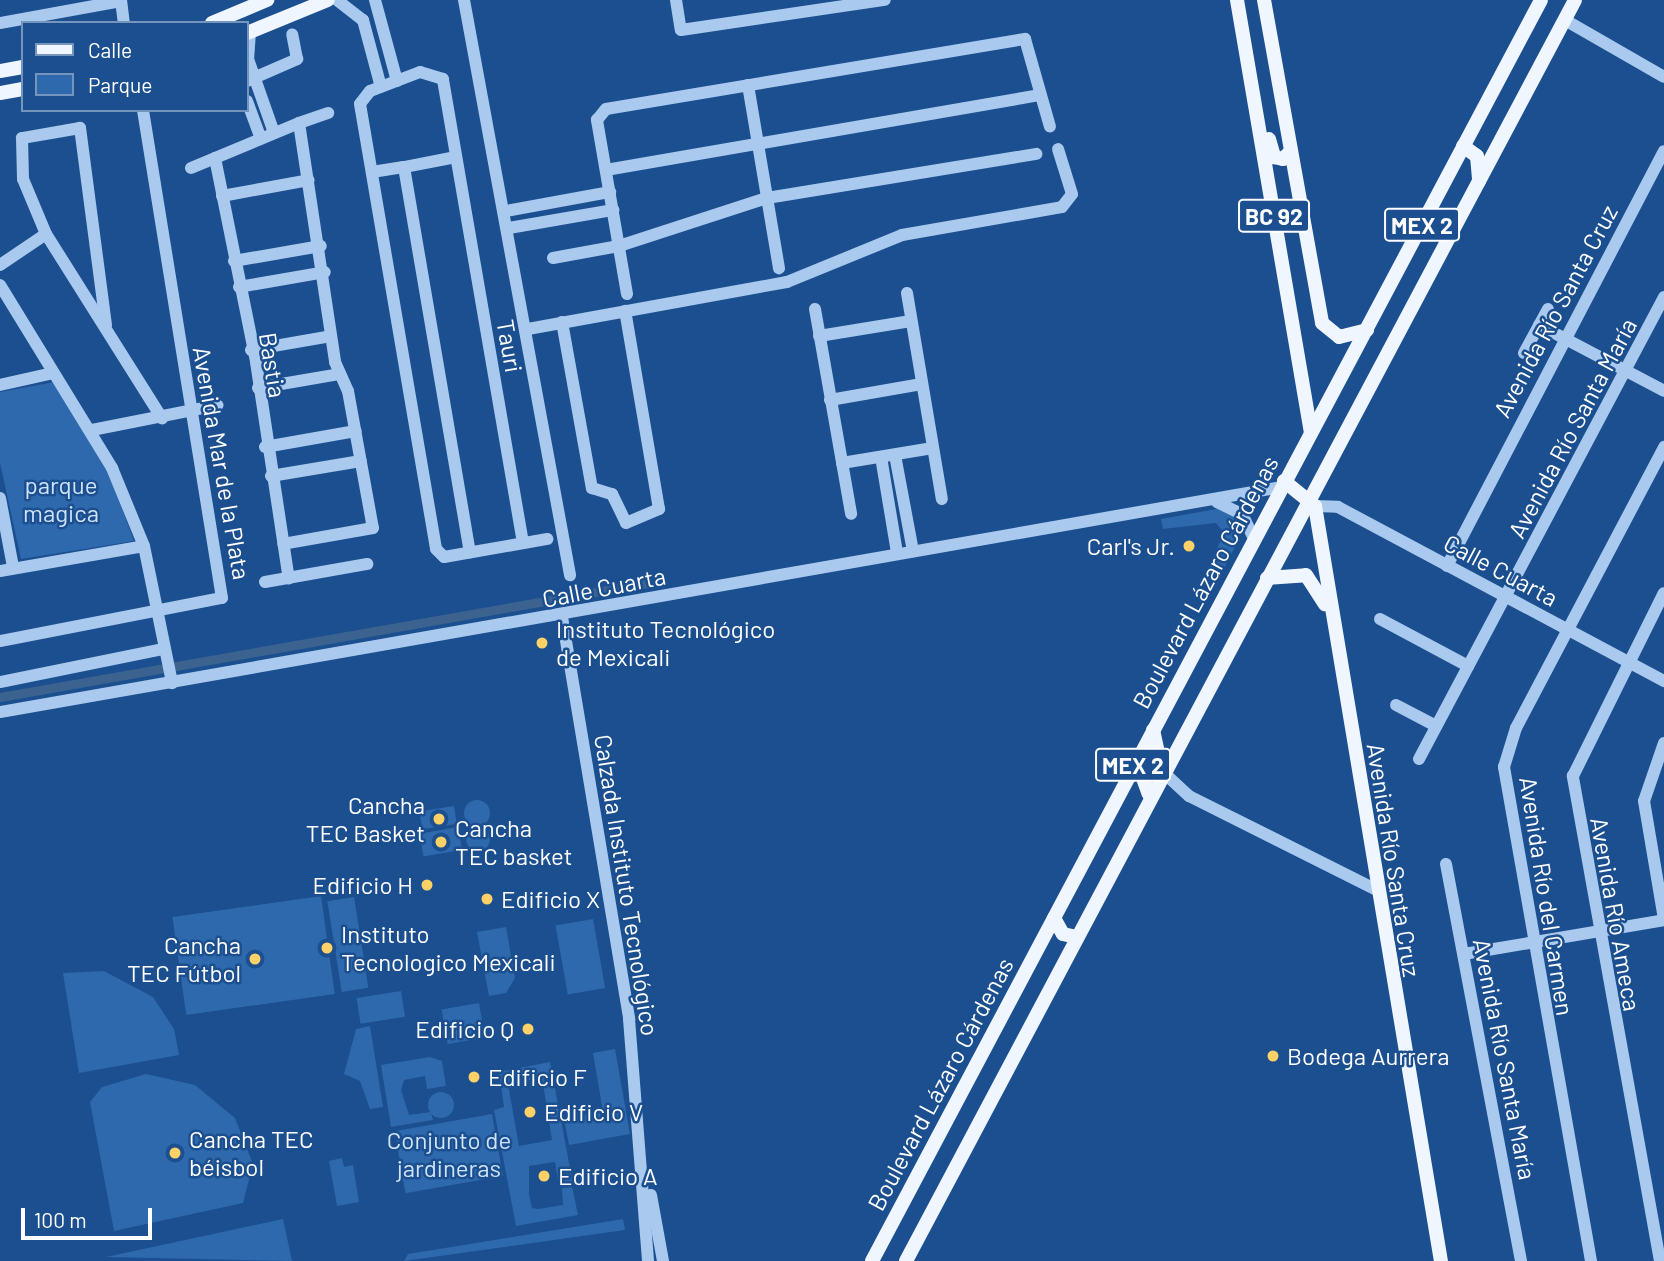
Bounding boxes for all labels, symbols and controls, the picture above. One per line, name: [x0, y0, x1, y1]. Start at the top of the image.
legend: [21, 21, 248, 112]
text: Calle: [88, 37, 132, 62]
text: Parque: [88, 72, 153, 97]
road number: BC 92: [1237, 196, 1311, 236]
street label: Avenida Río Santa Cruz: [1487, 200, 1623, 422]
road number: MEX 2: [1384, 206, 1460, 244]
street label: Avenida Río Santa María: [1502, 313, 1642, 543]
street label: Tauri: [491, 317, 529, 375]
street label: Bastia: [254, 330, 292, 400]
street label: Avenida Mar de la Plata: [187, 344, 257, 582]
street label: Boulevard Lázaro Cárdenas: [1126, 451, 1284, 713]
park label: parque magica: [23, 471, 99, 527]
street label: Calle Cuarta: [1439, 528, 1563, 612]
place label: Carl's Jr.: [1087, 532, 1175, 560]
marker: Carl's Jr.: [1181, 538, 1197, 554]
street label: Calle Cuarta: [540, 561, 668, 613]
place label: Instituto Tecnológico de Mexicali: [556, 615, 775, 671]
marker: Instituto Tecnológico de Mexicali: [534, 635, 550, 651]
street label: Calzada Instituto Tecnológico: [589, 732, 665, 1038]
street label: Avenida Río Santa Cruz: [1361, 741, 1427, 979]
road number: MEX 2: [1094, 746, 1172, 785]
street label: Avenida Río del Carmen: [1514, 774, 1580, 1018]
place label: Cancha TEC Basket: [306, 791, 425, 847]
marker: Cancha TEC Basket: [431, 811, 447, 827]
place label: Cancha TEC basket: [455, 814, 572, 870]
street label: Avenida Río Ameca: [1585, 815, 1647, 1013]
marker: Cancha TEC basket: [433, 834, 449, 850]
place label: Edificio H: [312, 871, 413, 899]
marker: Edificio H: [419, 877, 435, 893]
place label: Edificio X: [501, 885, 600, 913]
marker: Edificio X: [479, 891, 495, 907]
place label: Instituto Tecnologico Mexicali: [341, 920, 556, 976]
place label: Cancha TEC Fútbol: [127, 931, 241, 987]
street label: Avenida Río Santa María: [1467, 936, 1543, 1182]
marker: Instituto Tecnologico Mexicali: [319, 940, 335, 956]
marker: Cancha TEC Fútbol: [247, 951, 263, 967]
street label: Boulevard Lázaro Cárdenas: [861, 953, 1019, 1215]
place label: Edificio Q: [415, 1015, 514, 1043]
marker: Edificio Q: [520, 1021, 536, 1037]
place label: Bodega Aurrera: [1287, 1042, 1449, 1070]
marker: Bodega Aurrera: [1265, 1048, 1281, 1064]
place label: Edificio F: [488, 1063, 587, 1091]
marker: Edificio F: [466, 1069, 482, 1085]
place label: Edificio V: [544, 1098, 643, 1126]
marker: Edificio V: [522, 1104, 538, 1120]
place label: Cancha TEC béisbol: [189, 1125, 314, 1181]
park label: Conjunto de jardineras: [387, 1126, 511, 1182]
marker: Cancha TEC béisbol: [167, 1145, 183, 1161]
place label: Edificio A: [558, 1162, 657, 1190]
marker: Edificio A: [536, 1168, 552, 1184]
scale bar: [24, 1194, 156, 1238]
text: 100 m: [34, 1207, 87, 1232]

